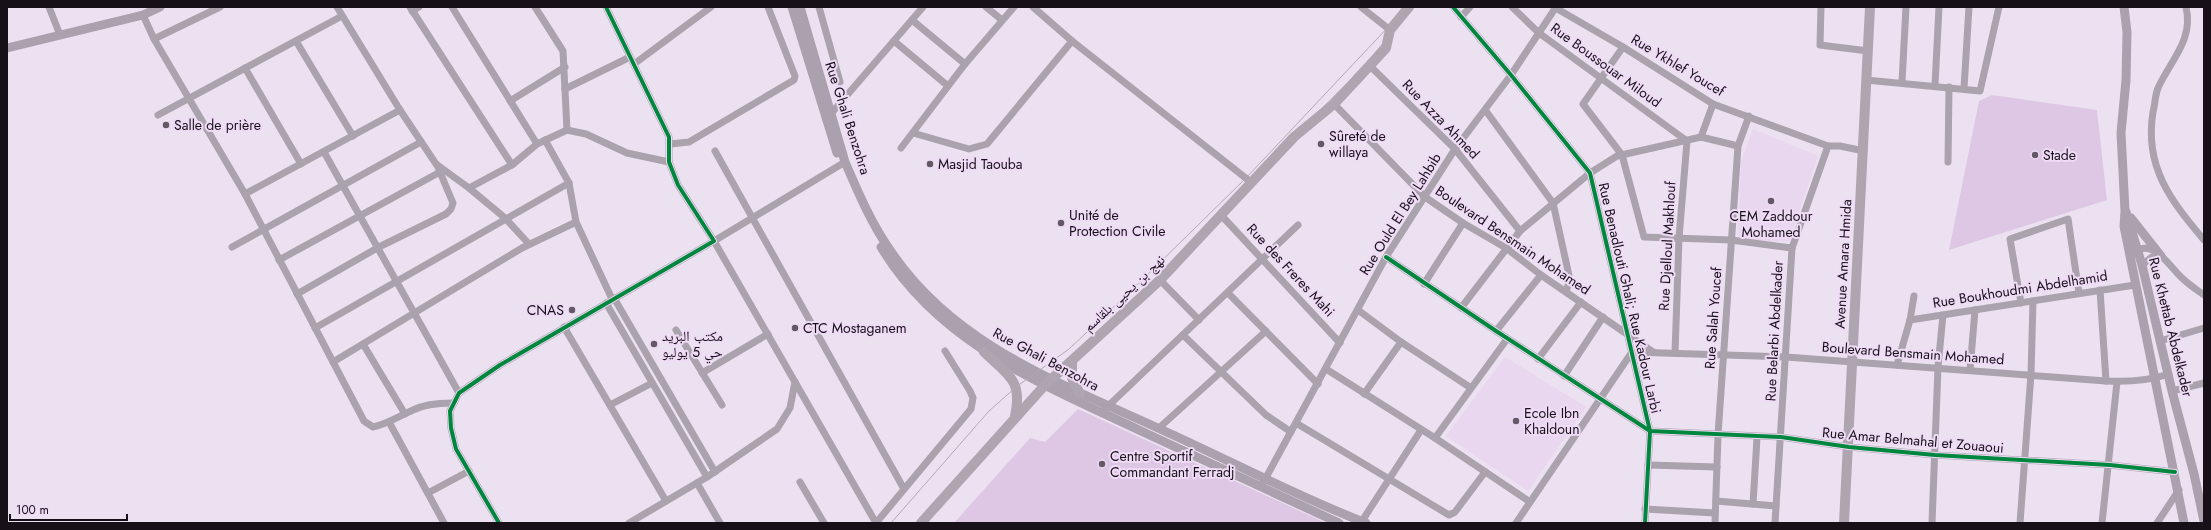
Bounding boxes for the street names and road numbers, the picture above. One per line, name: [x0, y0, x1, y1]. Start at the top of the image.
street label: Rue Boussouar Miloud: [1546, 18, 1666, 112]
street label: Rue Ykhlef Youcef: [1627, 29, 1729, 101]
street label: Rue Ghali Benzohra: [820, 59, 876, 177]
street label: Rue Azza Ahmed: [1398, 75, 1484, 163]
street label: Rue Ould El Bey Lahbib: [1354, 149, 1446, 279]
street label: Rue Djelloul Makhlouf: [1654, 180, 1680, 311]
street label: Boulevard Bensmain Mohamed: [1432, 181, 1594, 299]
street label: Rue Benadlouti Ghali; Rue Kadour Larbi: [1594, 181, 1666, 415]
street label: Avenue Amara Hmida: [1830, 199, 1856, 329]
street label: Rue des Freres Mahi: [1242, 219, 1340, 321]
street label: نهج بن يحيى بلقاسم: [1079, 250, 1169, 336]
street label: Rue Khettab Abdelkader: [2144, 255, 2198, 399]
street label: Rue Belarbi Abdelkader: [1760, 260, 1788, 402]
street label: Rue Boukhoudmi Abdelhamid: [1931, 265, 2109, 313]
street label: Rue Salah Youcef: [1699, 266, 1727, 370]
street label: Rue Ghali Benzohra: [989, 323, 1103, 395]
street label: Boulevard Bensmain Mohamed: [1821, 337, 2005, 369]
street label: Rue Amar Belmahal et Zouaoui: [1821, 422, 2005, 458]

